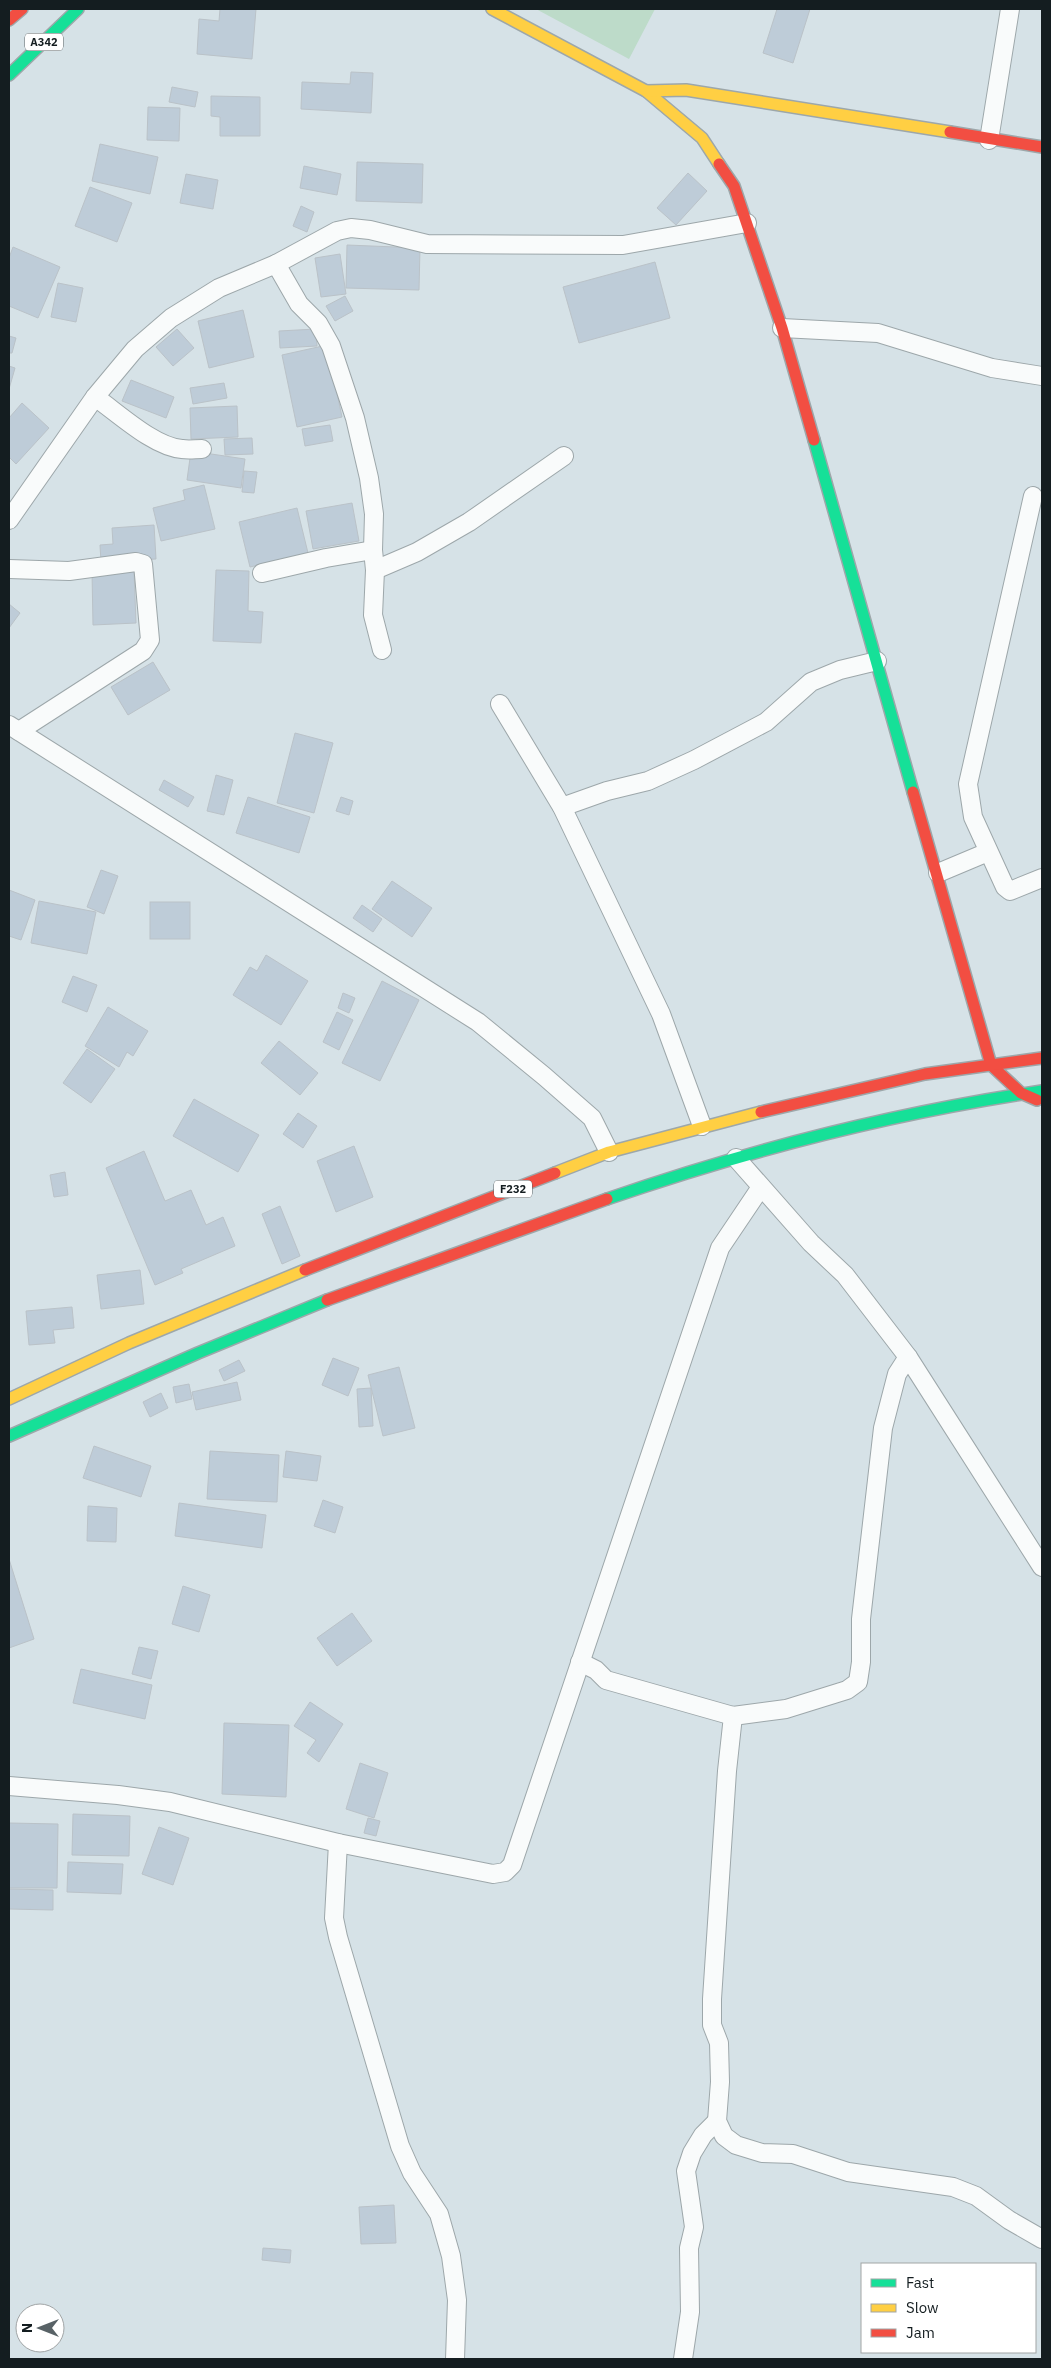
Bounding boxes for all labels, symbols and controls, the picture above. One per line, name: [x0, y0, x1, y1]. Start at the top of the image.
road number: A342: [25, 34, 63, 51]
road number: F232: [494, 1180, 532, 1198]
legend: [861, 2263, 1036, 2353]
text: Fast: [906, 2273, 934, 2292]
text: Slow: [906, 2298, 939, 2317]
north arrow: [15, 2303, 65, 2353]
text: N: [18, 2323, 36, 2333]
text: Jam: [906, 2323, 935, 2342]

